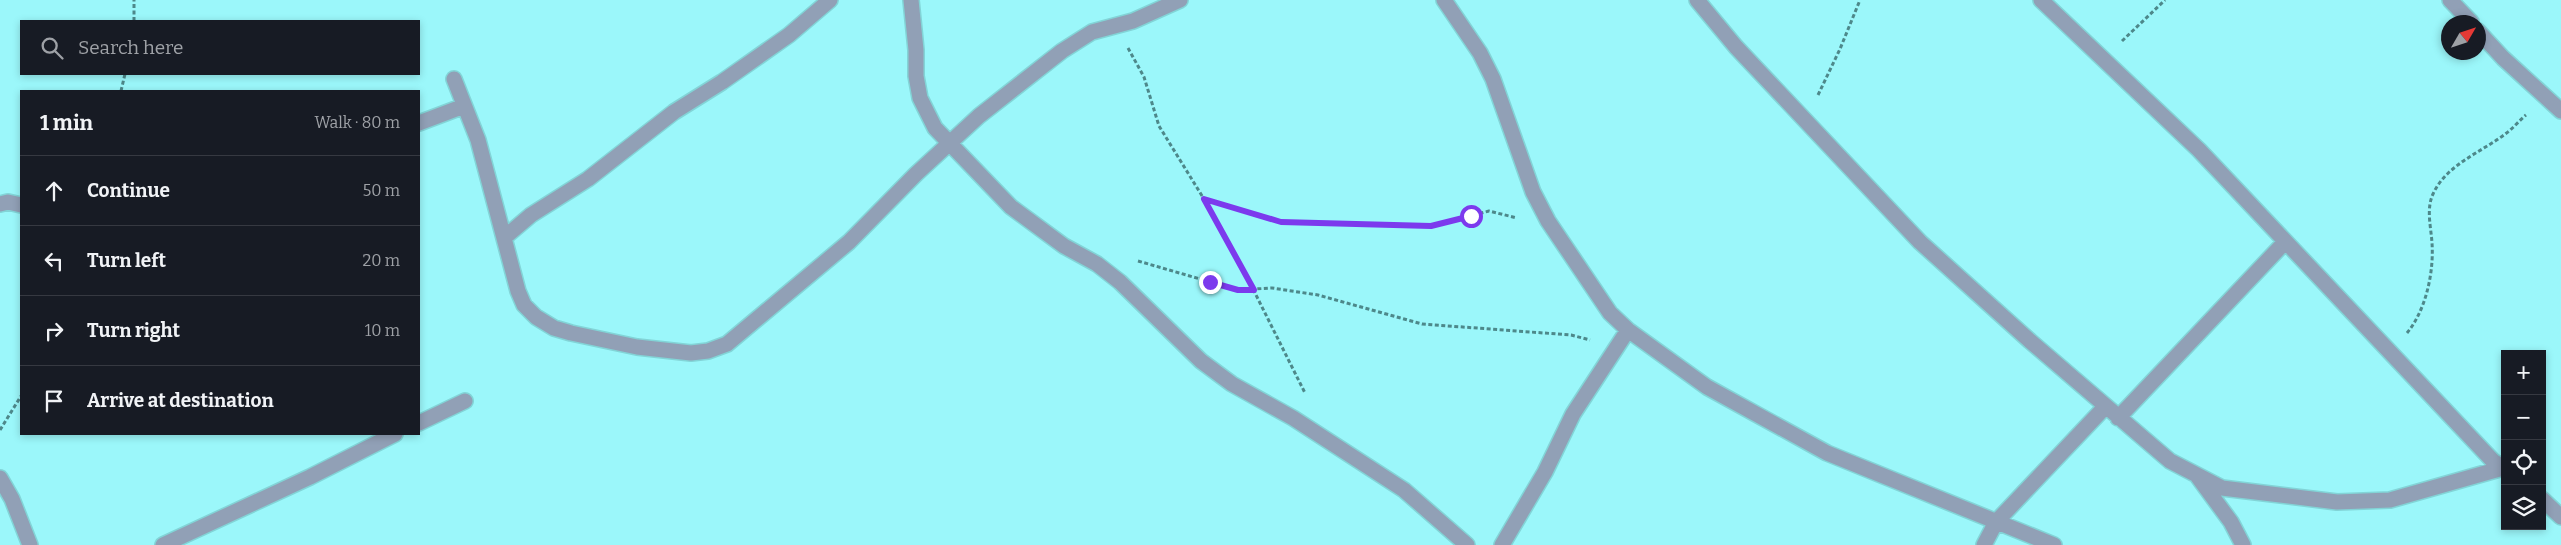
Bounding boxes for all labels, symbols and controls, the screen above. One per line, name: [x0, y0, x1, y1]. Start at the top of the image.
north arrow: [2441, 15, 2486, 60]
search box: [20, 20, 420, 75]
icon: search: [38, 34, 66, 62]
text: Search here: [78, 36, 183, 59]
text: 1 min: [40, 110, 93, 136]
text: Walk · 80 m: [314, 113, 400, 132]
icon: ahead: [40, 177, 68, 205]
text: Continue: [87, 179, 170, 202]
text: 50 m: [363, 181, 400, 200]
route start: [1460, 205, 1483, 228]
icon: left: [40, 247, 68, 275]
text: Turn left: [87, 249, 166, 272]
text: 20 m: [363, 251, 400, 270]
route end: [1199, 271, 1222, 294]
icon: right: [40, 317, 68, 345]
text: Turn right: [87, 319, 180, 342]
text: 10 m: [365, 321, 400, 340]
map controls: [2501, 350, 2546, 530]
button: +: [2501, 350, 2546, 395]
icon: arrive: [40, 387, 68, 415]
text: Arrive at destination: [87, 389, 274, 412]
button: −: [2501, 395, 2546, 440]
button: locate: [2501, 440, 2546, 485]
button: layers: [2501, 485, 2546, 530]

